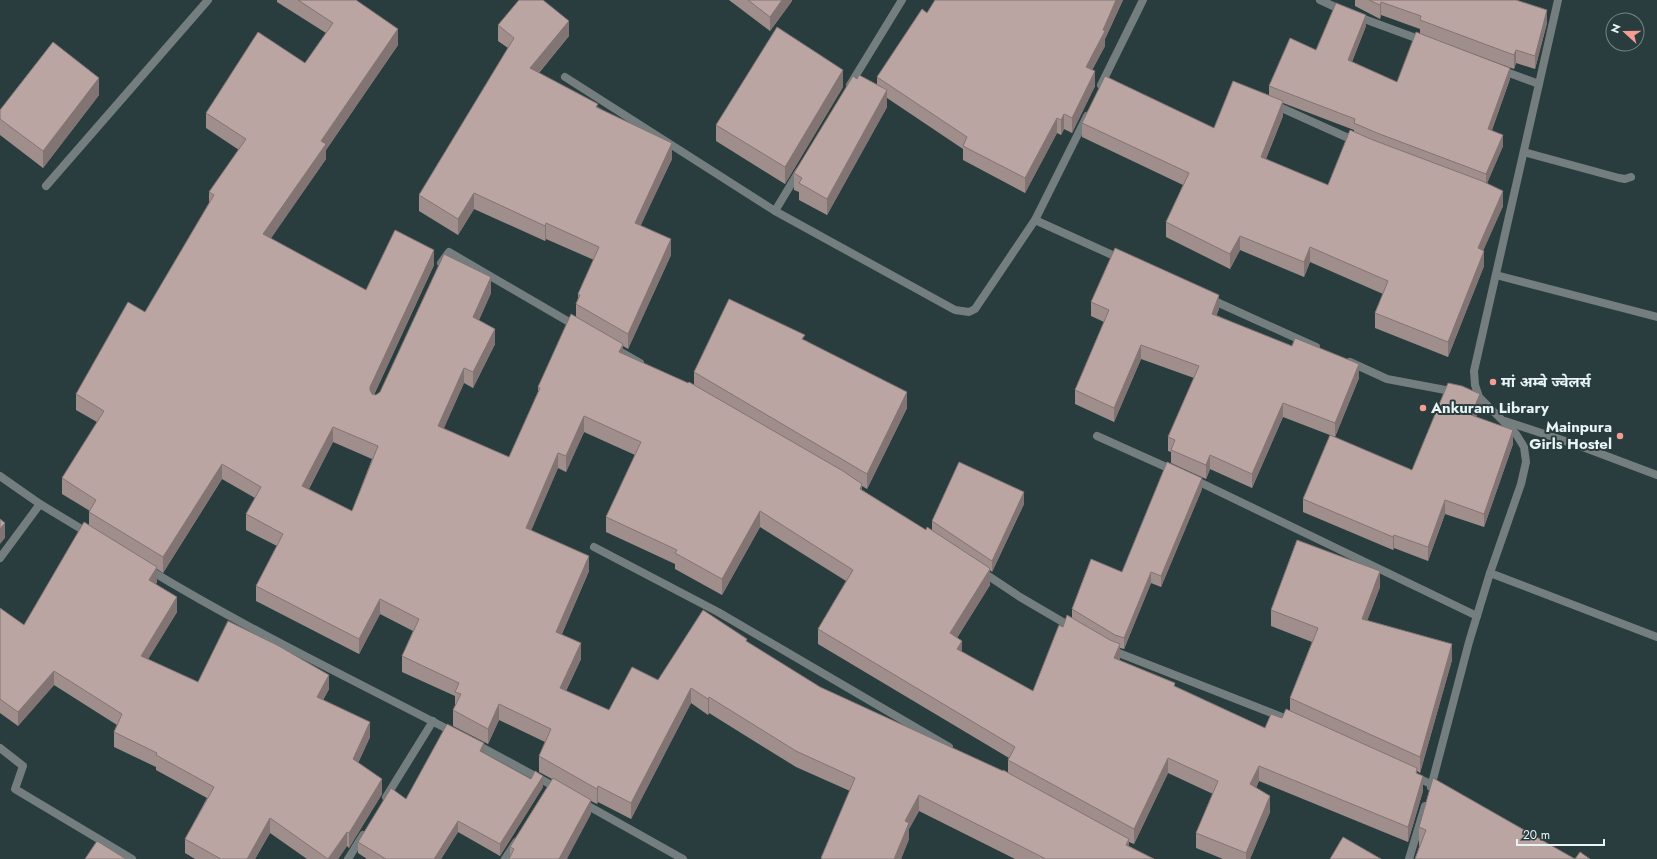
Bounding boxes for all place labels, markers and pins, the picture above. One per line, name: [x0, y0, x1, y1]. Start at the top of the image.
place label: मां अम्बे ज्वेलर्स: [1501, 371, 1592, 393]
marker: मां अम्बे ज्वेलर्स: [1488, 377, 1498, 387]
place label: Ankuram Library: [1430, 397, 1549, 419]
marker: Ankuram Library: [1418, 403, 1428, 413]
place label: Mainpura Girls Hostel: [1529, 416, 1612, 455]
marker: Mainpura Girls Hostel: [1615, 431, 1625, 441]

